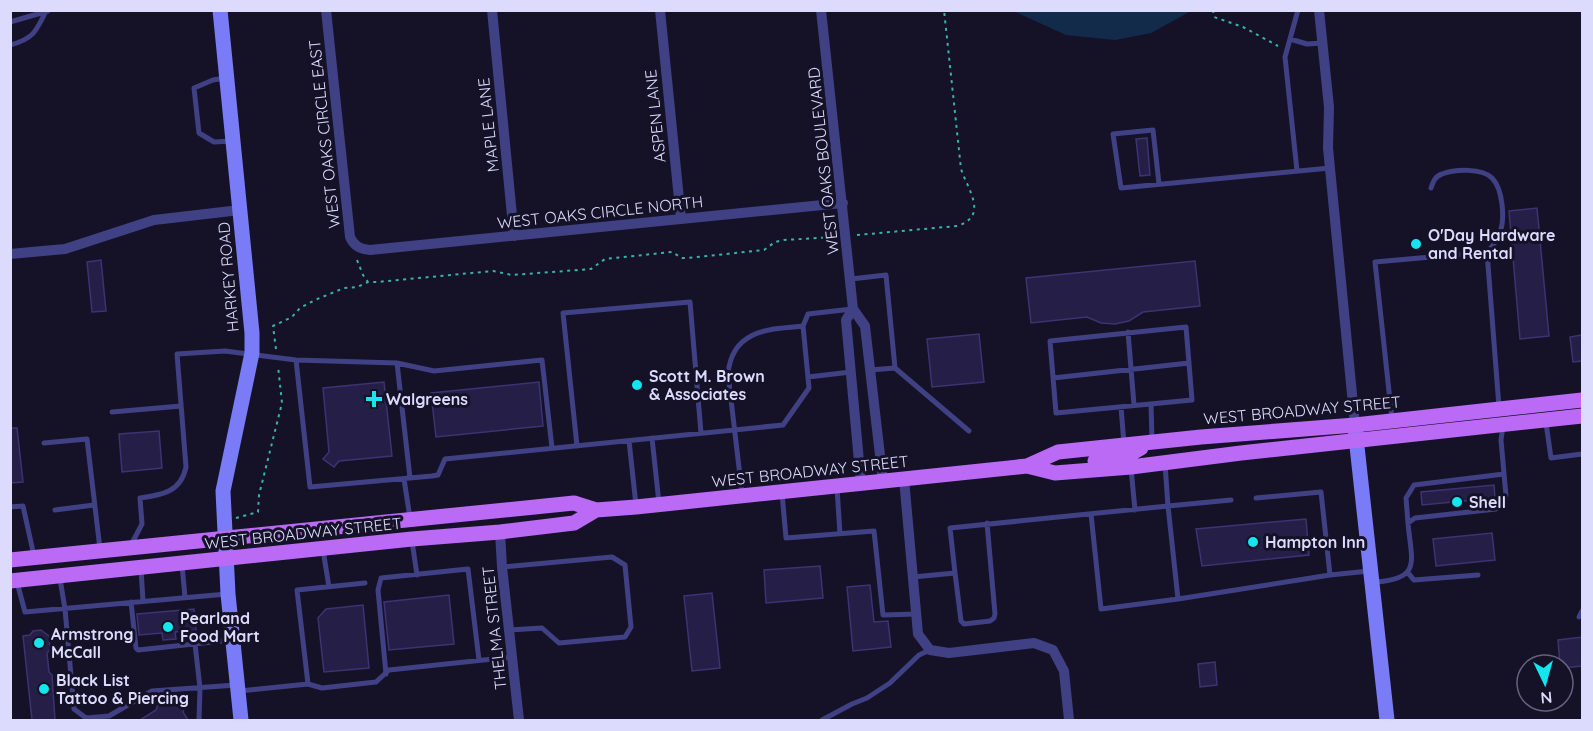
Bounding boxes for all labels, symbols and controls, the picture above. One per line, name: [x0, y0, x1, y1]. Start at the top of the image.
street label: WEST OAKS CIRCLE EAST: [304, 38, 344, 229]
street label: WEST OAKS BOULEVARD: [803, 66, 843, 256]
street label: ASPEN LANE: [640, 68, 670, 164]
street label: MAPLE LANE: [473, 77, 503, 173]
street label: WEST OAKS CIRCLE NORTH: [496, 191, 704, 233]
street label: HARKEY ROAD: [213, 221, 243, 333]
place label: O'Day Hardware and Rental: [1428, 225, 1556, 263]
marker: O'Day Hardware and Rental: [1409, 237, 1423, 251]
place label: Scott M. Brown & Associates: [649, 366, 765, 404]
marker: Scott M. Brown & Associates: [630, 378, 644, 392]
place label: Walgreens: [386, 389, 468, 409]
street label: WEST BROADWAY STREET: [1203, 391, 1402, 429]
marker: Walgreens: [367, 392, 381, 406]
street label: WEST BROADWAY STREET: [711, 451, 910, 491]
place label: Shell: [1469, 492, 1506, 512]
marker: Shell: [1450, 495, 1464, 509]
street label: WEST BROADWAY STREET: [204, 513, 403, 553]
place label: Hampton Inn: [1265, 532, 1365, 552]
marker: Hampton Inn: [1246, 535, 1260, 549]
street label: THELMA STREET: [478, 565, 510, 691]
place label: Pearland Food Mart: [180, 608, 260, 646]
marker: Pearland Food Mart: [161, 620, 175, 634]
place label: Armstrong McCall: [51, 624, 134, 662]
marker: Armstrong McCall: [32, 636, 46, 650]
north arrow: [1515, 653, 1575, 713]
place label: Black List Tattoo & Piercing: [56, 670, 189, 708]
marker: Black List Tattoo & Piercing: [37, 682, 51, 696]
text: N: [1540, 687, 1553, 708]

